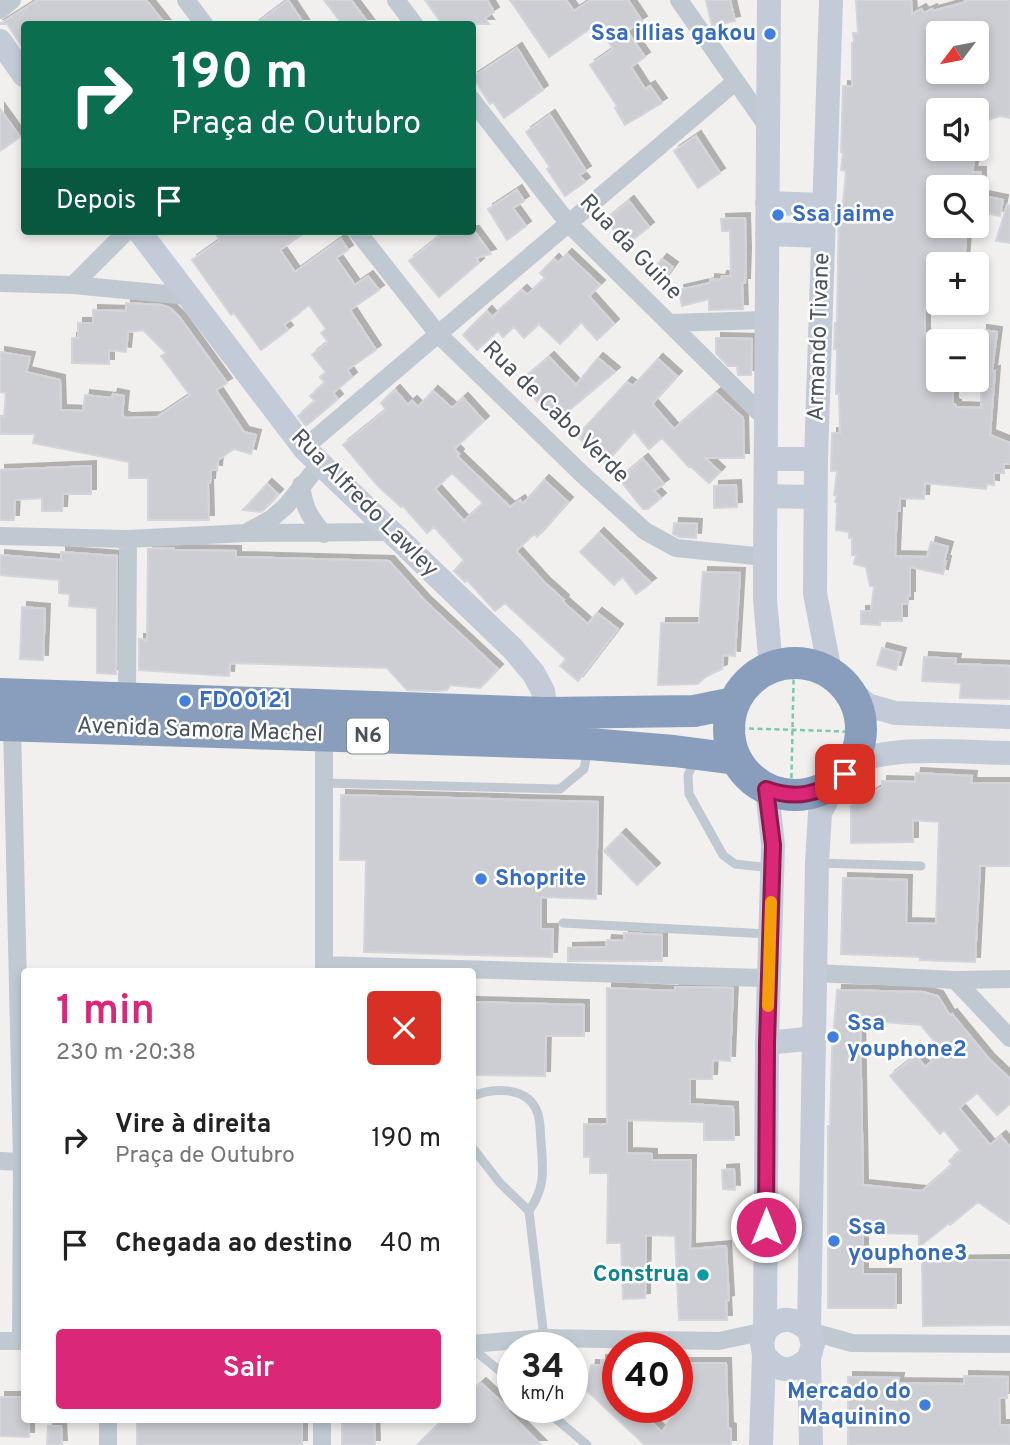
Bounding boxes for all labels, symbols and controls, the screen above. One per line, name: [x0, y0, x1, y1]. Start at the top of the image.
place label: Ssa illias gakou: [591, 20, 756, 49]
north arrow: [926, 21, 989, 84]
map controls: [926, 21, 989, 392]
marker: Ssa illias gakou: [762, 26, 778, 42]
text: 190 m: [171, 44, 308, 106]
icon: right: [56, 49, 147, 140]
button: sound: [926, 98, 989, 161]
text: Praça de Outubro: [171, 105, 421, 145]
button: search: [926, 175, 989, 238]
icon: arrive: [150, 182, 188, 220]
text: Depois: [56, 185, 136, 218]
street label: Rua da Guine: [572, 189, 688, 307]
place label: Ssa jaime: [792, 201, 895, 230]
marker: Ssa jaime: [770, 207, 786, 223]
street label: Armando Tivane: [803, 252, 837, 422]
button: +: [926, 252, 989, 315]
button: −: [926, 329, 989, 392]
street label: Rua de Cabo Verde: [476, 336, 634, 490]
street label: Rua Alfredo Lawley: [284, 424, 444, 584]
place label: FD00121: [199, 687, 291, 716]
marker: FD00121: [177, 693, 193, 709]
street label: Avenida Samora Machel: [77, 712, 323, 750]
road number: N6: [347, 718, 389, 754]
pin: [815, 744, 875, 804]
icon: arrive: [826, 755, 864, 793]
place label: Shoprite: [495, 865, 586, 894]
marker: Shoprite: [473, 871, 489, 887]
text: 1 min: [56, 986, 155, 1039]
button: close: [367, 991, 441, 1065]
place label: Ssa youphone2: [847, 1010, 967, 1065]
marker: Ssa youphone2: [825, 1029, 841, 1045]
text: 230 m · 20:38: [56, 1039, 196, 1068]
text: Vire à direita: [115, 1109, 271, 1142]
icon: right: [56, 1121, 94, 1159]
text: 190 m: [371, 1123, 441, 1156]
text: Praça de Outubro: [115, 1142, 295, 1171]
position arrow: [729, 1190, 803, 1264]
place label: Ssa youphone3: [848, 1214, 968, 1269]
icon: arrive: [56, 1226, 94, 1264]
text: Chegada ao destino: [115, 1228, 352, 1261]
text: 40 m: [380, 1228, 441, 1261]
marker: Ssa youphone3: [826, 1233, 842, 1249]
place label: Construa: [593, 1261, 689, 1290]
marker: Construa: [695, 1267, 711, 1283]
button: Sair: [56, 1329, 441, 1409]
speed limit sign: 40: [602, 1332, 693, 1423]
text: 34: [521, 1346, 564, 1390]
place label: Mercado do Maquinino: [787, 1378, 911, 1433]
text: km/h: [521, 1383, 564, 1406]
marker: Mercado do Maquinino: [917, 1397, 933, 1413]

